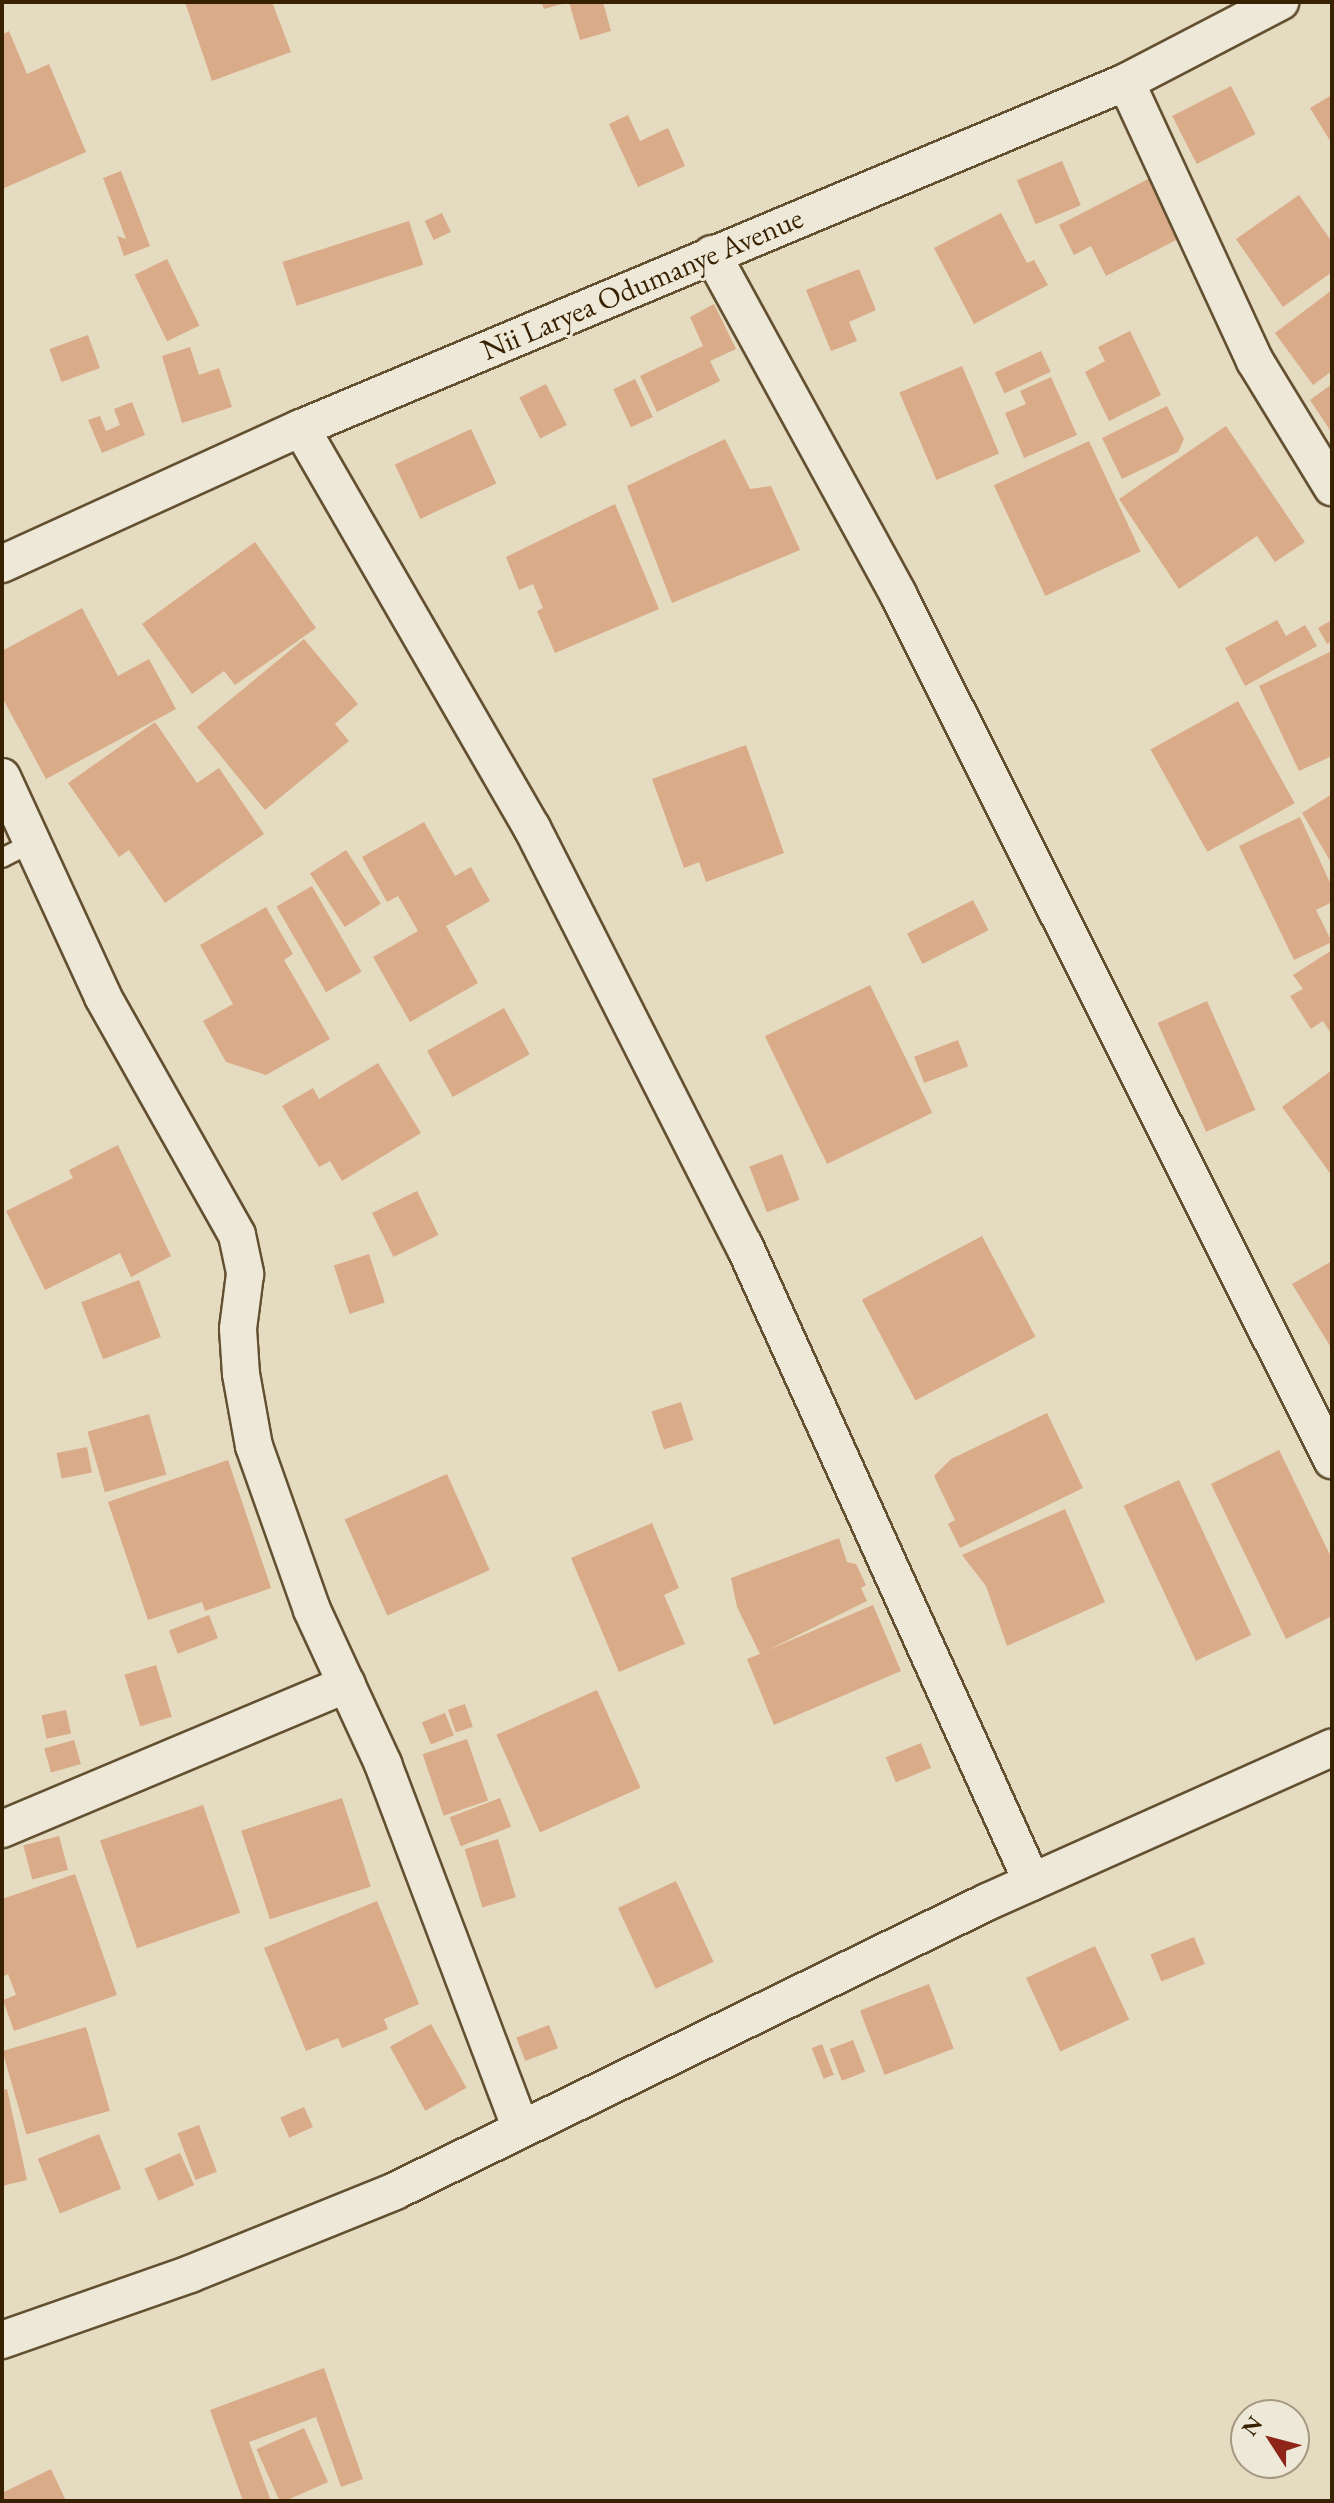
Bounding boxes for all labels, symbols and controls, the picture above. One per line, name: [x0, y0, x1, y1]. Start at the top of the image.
street label: Nii Laryea Odumanye Avenue: [476, 200, 808, 368]
north arrow: [1230, 2399, 1310, 2479]
text: N: [1235, 2410, 1269, 2442]

